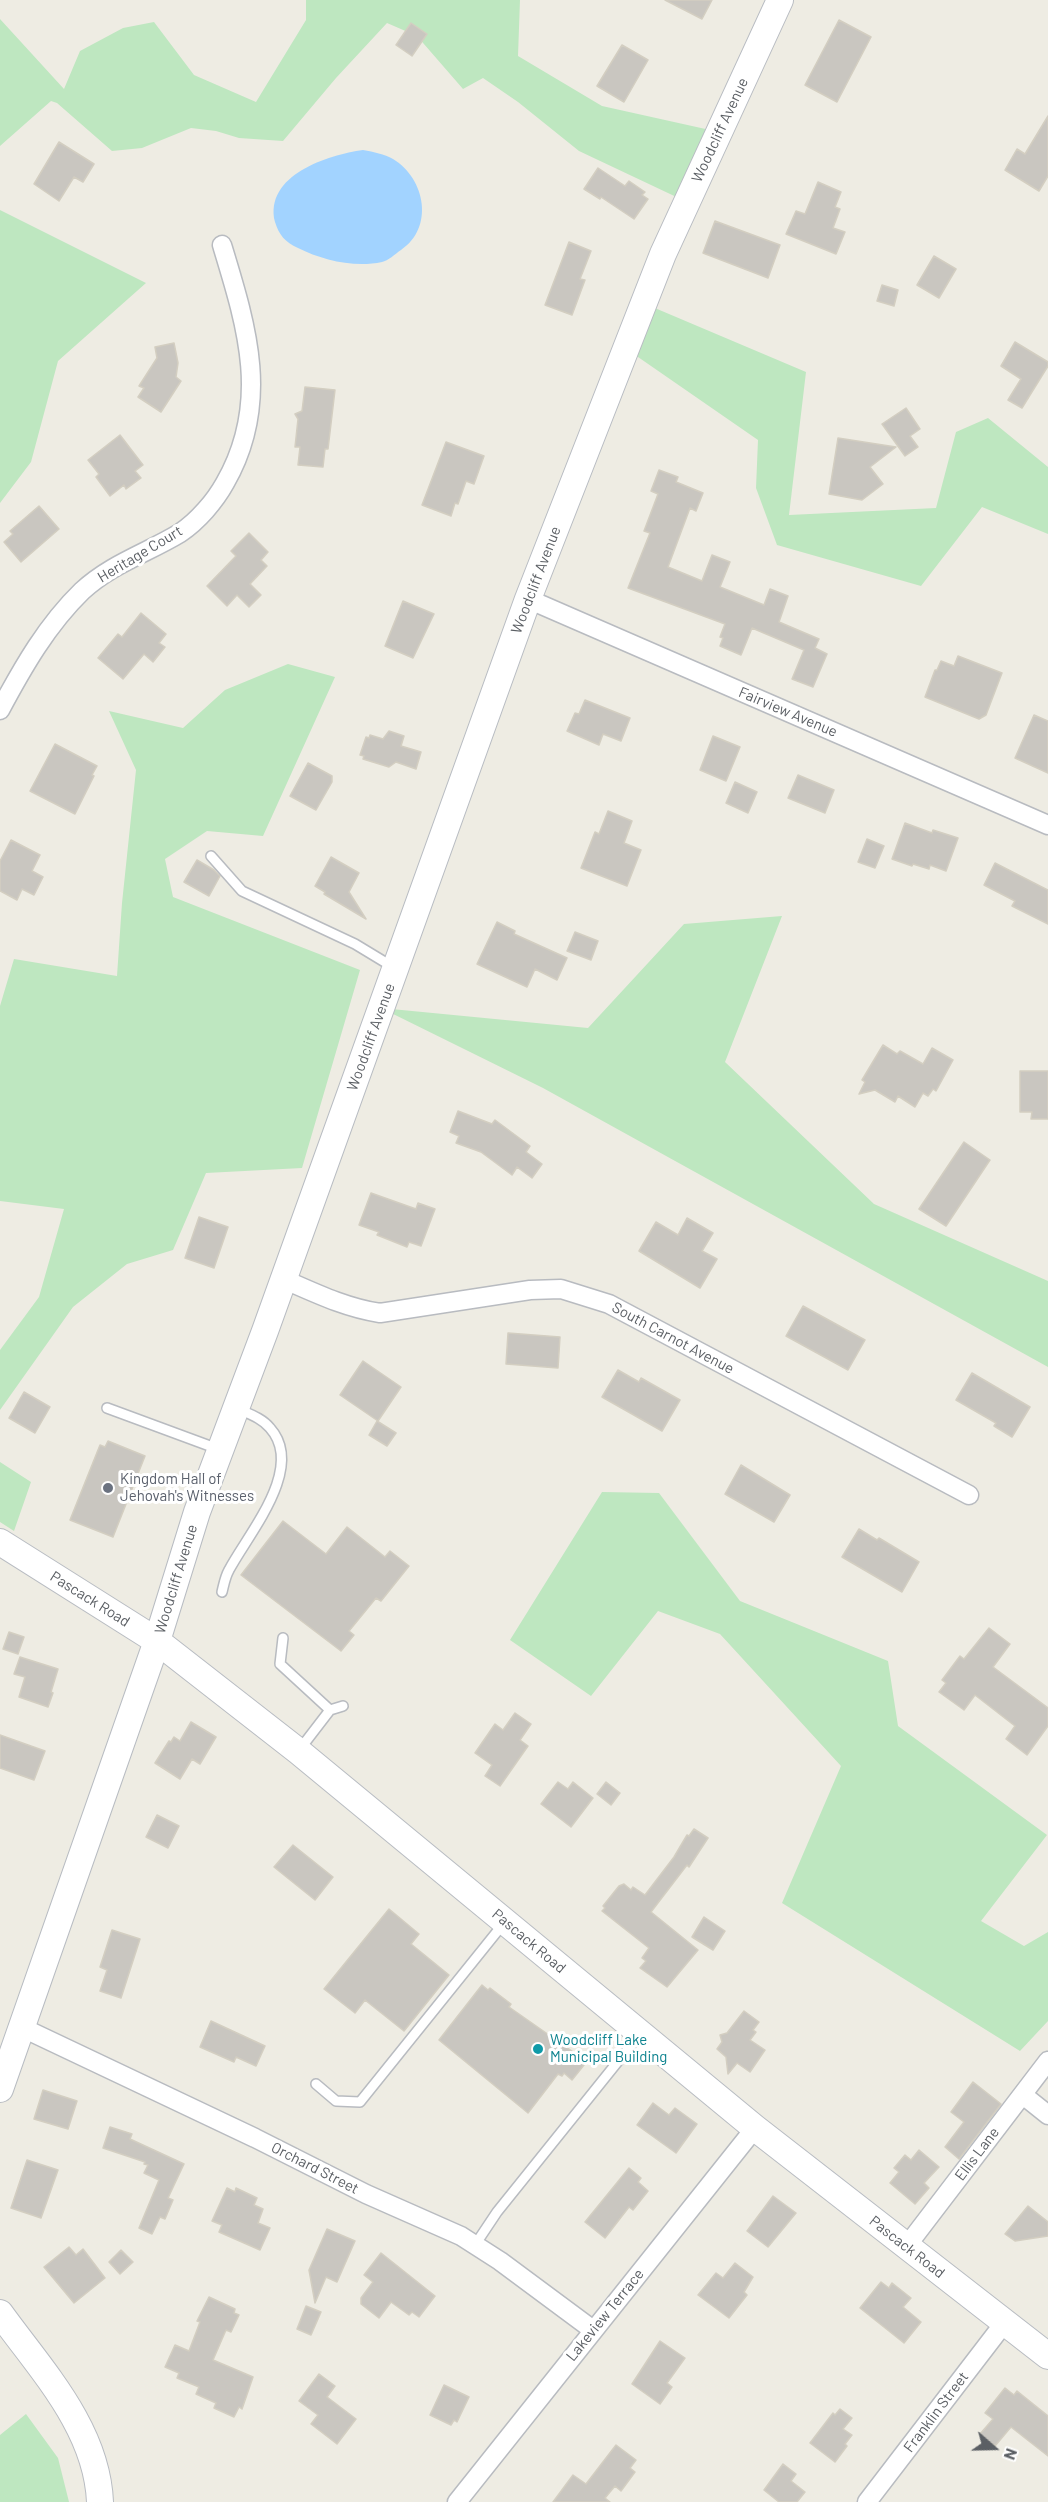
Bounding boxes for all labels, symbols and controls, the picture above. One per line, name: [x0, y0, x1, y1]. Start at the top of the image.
street label: Woodcliff Avenue: [688, 75, 752, 185]
street label: Heritage Court: [94, 522, 186, 586]
street label: Woodcliff Avenue: [507, 524, 565, 636]
street label: Fairview Avenue: [736, 683, 840, 741]
street label: Woodcliff Avenue: [343, 981, 399, 1093]
street label: South Carnot Avenue: [609, 1298, 737, 1378]
place label: Kingdom Hall of Jehovah's Witnesses: [120, 1470, 254, 1505]
marker: Kingdom Hall of Jehovah's Witnesses: [101, 1481, 115, 1495]
street label: Woodcliff Avenue: [151, 1522, 201, 1636]
street label: Pascack Road: [47, 1567, 133, 1631]
street label: Pascack Road: [488, 1905, 570, 1977]
place label: Woodcliff Lake Municipal Building: [550, 2031, 667, 2066]
marker: Woodcliff Lake Municipal Building: [531, 2042, 545, 2056]
street label: Ellis Lane: [951, 2124, 1003, 2184]
street label: Orchard Street: [268, 2138, 362, 2198]
street label: Pascack Road: [866, 2212, 948, 2282]
street label: Lakeview Terrace: [562, 2265, 648, 2365]
street label: Franklin Street: [900, 2368, 972, 2456]
north arrow: [964, 2418, 1024, 2478]
text: N: [1001, 2446, 1022, 2463]

